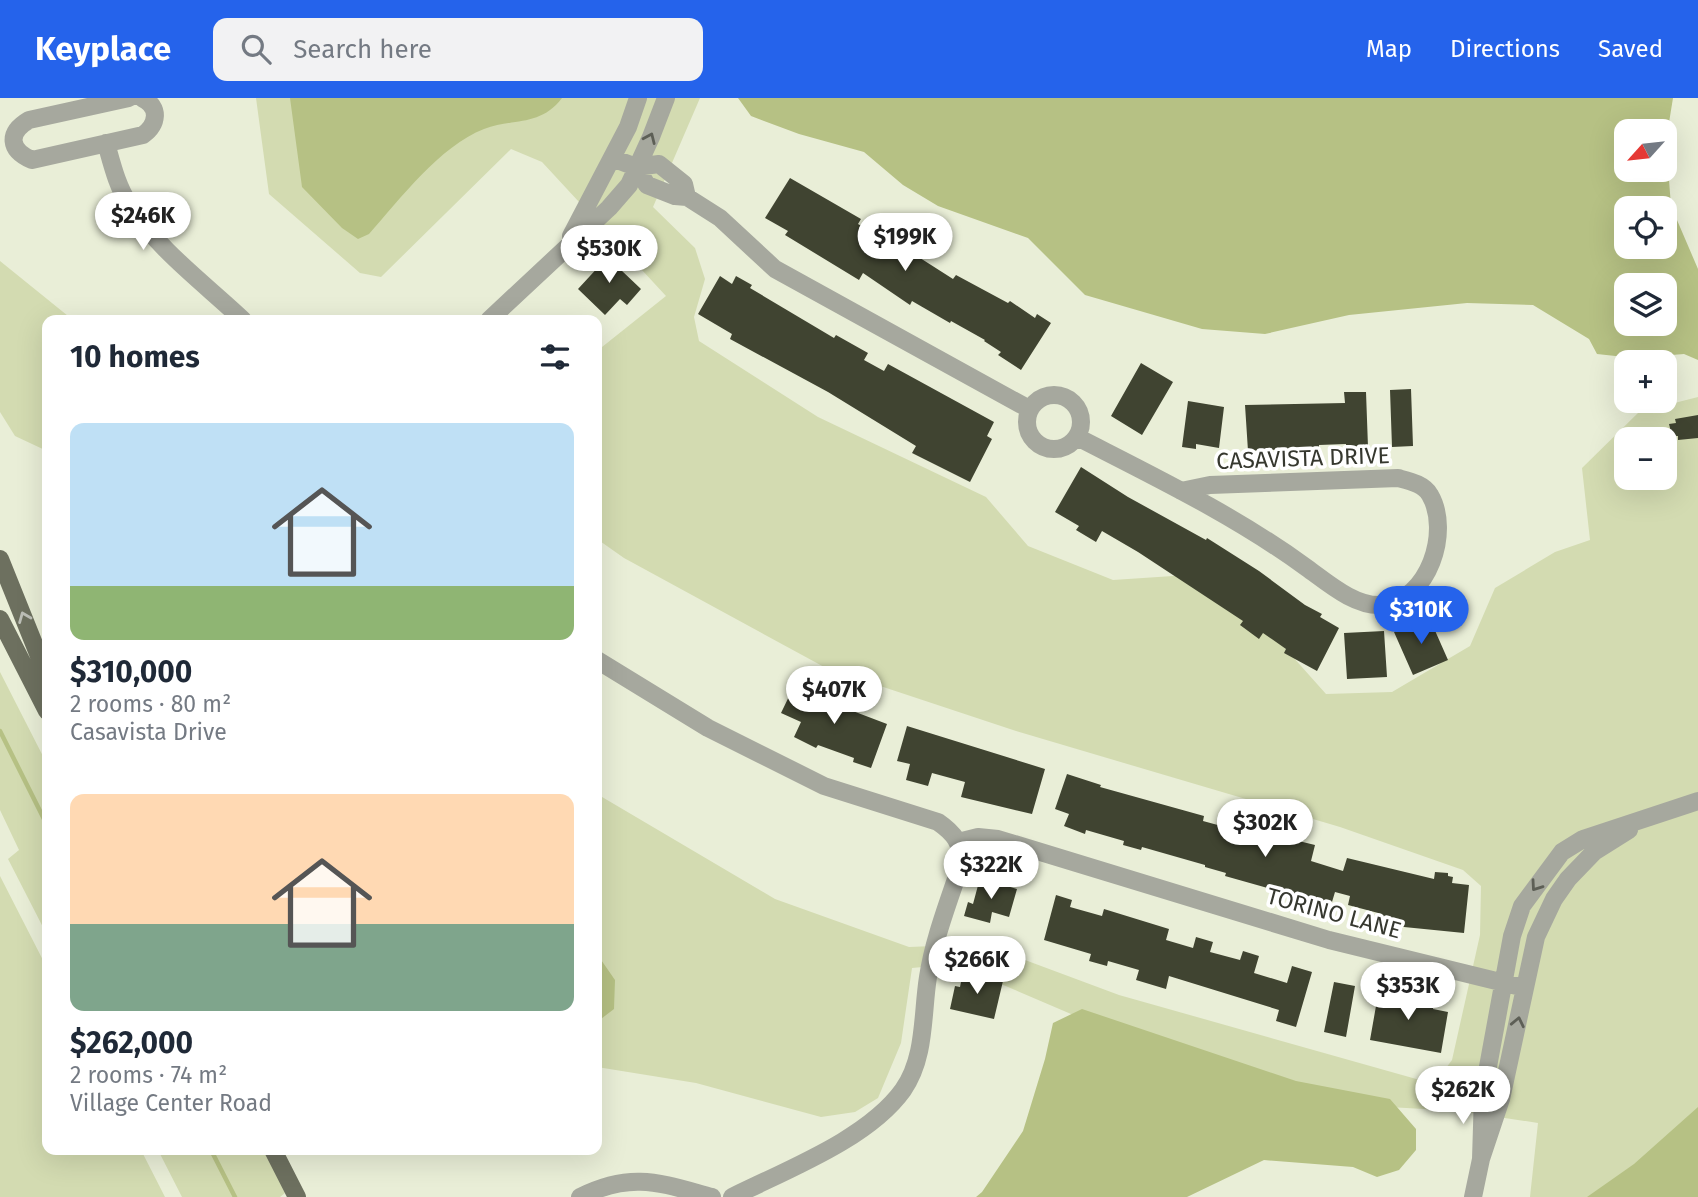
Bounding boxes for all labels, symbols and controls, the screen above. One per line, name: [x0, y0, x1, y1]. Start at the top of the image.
search box: [213, 18, 703, 81]
text: Keyplace: [35, 29, 171, 69]
icon: search: [237, 30, 275, 68]
text: Search here: [293, 34, 432, 65]
text: Map: [1366, 35, 1412, 63]
text: Directions: [1450, 35, 1560, 63]
text: Saved: [1598, 35, 1663, 63]
north arrow: [1614, 119, 1676, 182]
map controls: [1614, 119, 1677, 490]
one-way arrow: [642, 133, 656, 146]
pin: $246K: [94, 192, 192, 252]
button: locate: [1614, 196, 1677, 259]
text: $246K: [111, 201, 175, 229]
pin: $199K: [856, 214, 954, 273]
text: $199K: [874, 222, 936, 250]
pin: $530K: [560, 226, 658, 285]
text: $530K: [577, 234, 641, 262]
button: layers: [1614, 273, 1677, 336]
icon: filters: [536, 338, 574, 376]
text: 10 homes: [70, 339, 200, 375]
button: +: [1614, 350, 1677, 413]
button: −: [1614, 427, 1677, 490]
street label: CASAVISTA DRIVE: [1216, 441, 1390, 475]
icon: home: [259, 469, 385, 595]
pin: $310K: [1372, 587, 1470, 646]
text: $310K: [1390, 595, 1452, 623]
one-way arrow: [18, 612, 32, 625]
text: $310,000: [70, 654, 192, 690]
pin: $407K: [785, 666, 883, 726]
text: $407K: [802, 675, 866, 703]
text: 2 rooms · 80 m²: [70, 690, 231, 718]
text: Casavista Drive: [70, 718, 227, 746]
pin: $302K: [1216, 800, 1314, 859]
text: $302K: [1233, 808, 1297, 836]
icon: home: [259, 840, 385, 966]
pin: $322K: [942, 842, 1040, 901]
text: $322K: [960, 850, 1022, 878]
one-way arrow: [1532, 878, 1544, 891]
street label: TORINO LANE: [1264, 882, 1404, 944]
pin: $266K: [928, 936, 1026, 996]
text: $266K: [945, 945, 1009, 973]
pin: $353K: [1359, 962, 1457, 1022]
text: $353K: [1376, 971, 1440, 999]
one-way arrow: [1510, 1016, 1525, 1028]
text: $262,000: [70, 1025, 193, 1061]
text: 2 rooms · 74 m²: [70, 1061, 227, 1089]
pin: $262K: [1414, 1066, 1512, 1126]
text: $262K: [1431, 1075, 1495, 1103]
text: Village Center Road: [70, 1089, 272, 1117]

